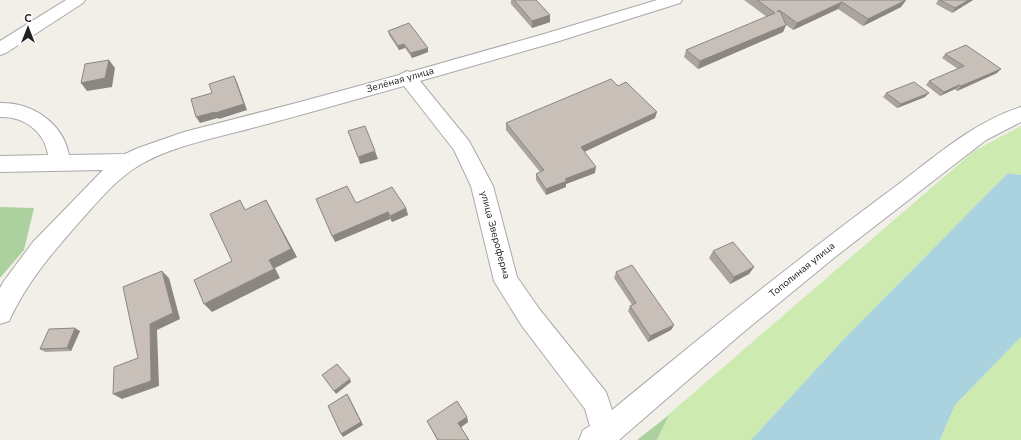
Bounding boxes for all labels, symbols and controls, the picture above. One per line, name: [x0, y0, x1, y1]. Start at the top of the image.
north arrow: [8, 8, 48, 48]
text: С: [24, 11, 32, 26]
street label: Зелёная улица: [364, 64, 436, 96]
street label: улица Звероферма: [477, 189, 513, 281]
street label: Тополиная улица: [766, 239, 838, 301]

